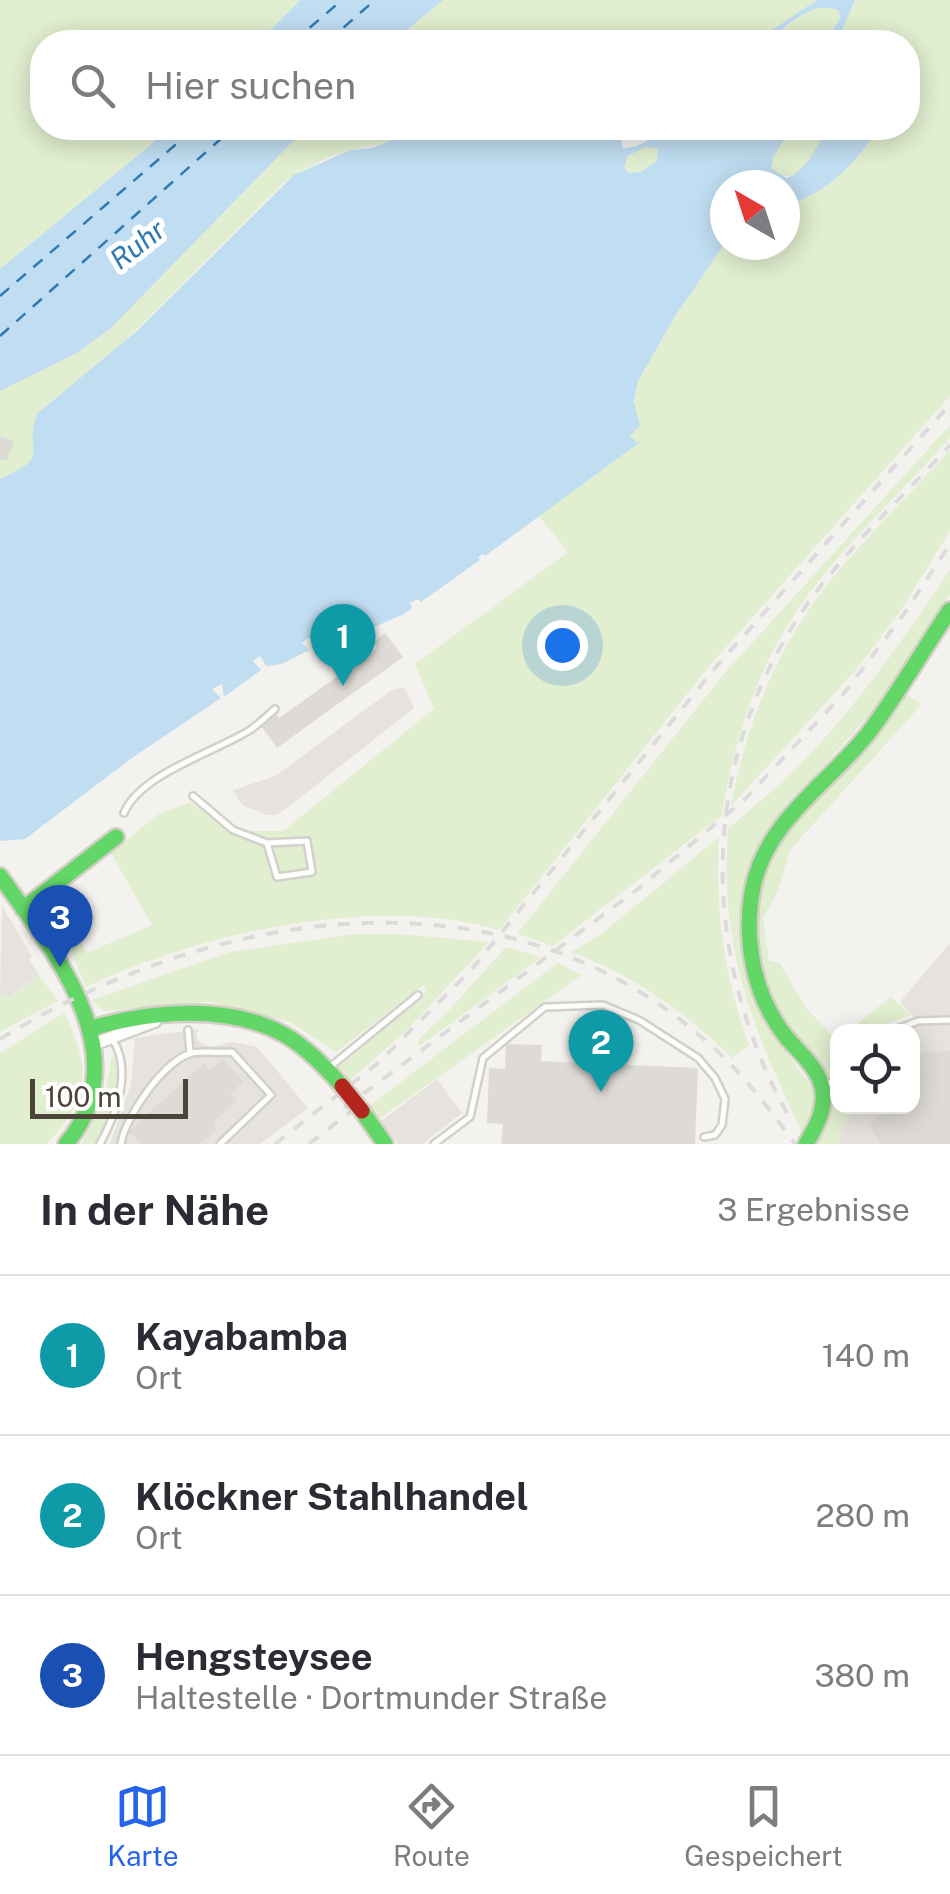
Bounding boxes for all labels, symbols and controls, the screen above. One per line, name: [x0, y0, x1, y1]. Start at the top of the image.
search box: [30, 30, 920, 140]
icon: search: [65, 58, 120, 113]
text: Hier suchen: [145, 63, 356, 108]
north arrow: [710, 170, 800, 260]
water label: Ruhr: [103, 212, 171, 276]
pin: 1: [310, 604, 376, 686]
your location: [537, 620, 588, 671]
pin: 3: [28, 884, 92, 967]
pin: 2: [568, 1010, 634, 1092]
map controls: [830, 1024, 920, 1114]
button: locate: [830, 1024, 920, 1114]
scale bar: [30, 1074, 188, 1118]
text: 100 m: [45, 1080, 122, 1113]
text: In der Nähe: [40, 1185, 269, 1234]
text: 3 Ergebnisse: [717, 1191, 910, 1228]
text: Kayabamba: [135, 1314, 348, 1359]
text: 1: [66, 1337, 79, 1374]
text: 140 m: [822, 1337, 910, 1374]
text: Ort: [135, 1359, 183, 1396]
text: Klöckner Stahlhandel: [135, 1474, 529, 1519]
text: 2: [62, 1497, 83, 1534]
text: 280 m: [815, 1497, 910, 1534]
text: Ort: [135, 1519, 183, 1556]
text: Hengsteysee: [135, 1634, 373, 1679]
text: 3: [62, 1657, 83, 1694]
text: 380 m: [814, 1657, 910, 1694]
text: Haltestelle · Dortmunder Straße: [135, 1679, 607, 1716]
tab: Karte: [107, 1779, 179, 1872]
tab: Route: [393, 1779, 470, 1872]
tab: Gespeichert: [684, 1779, 843, 1872]

